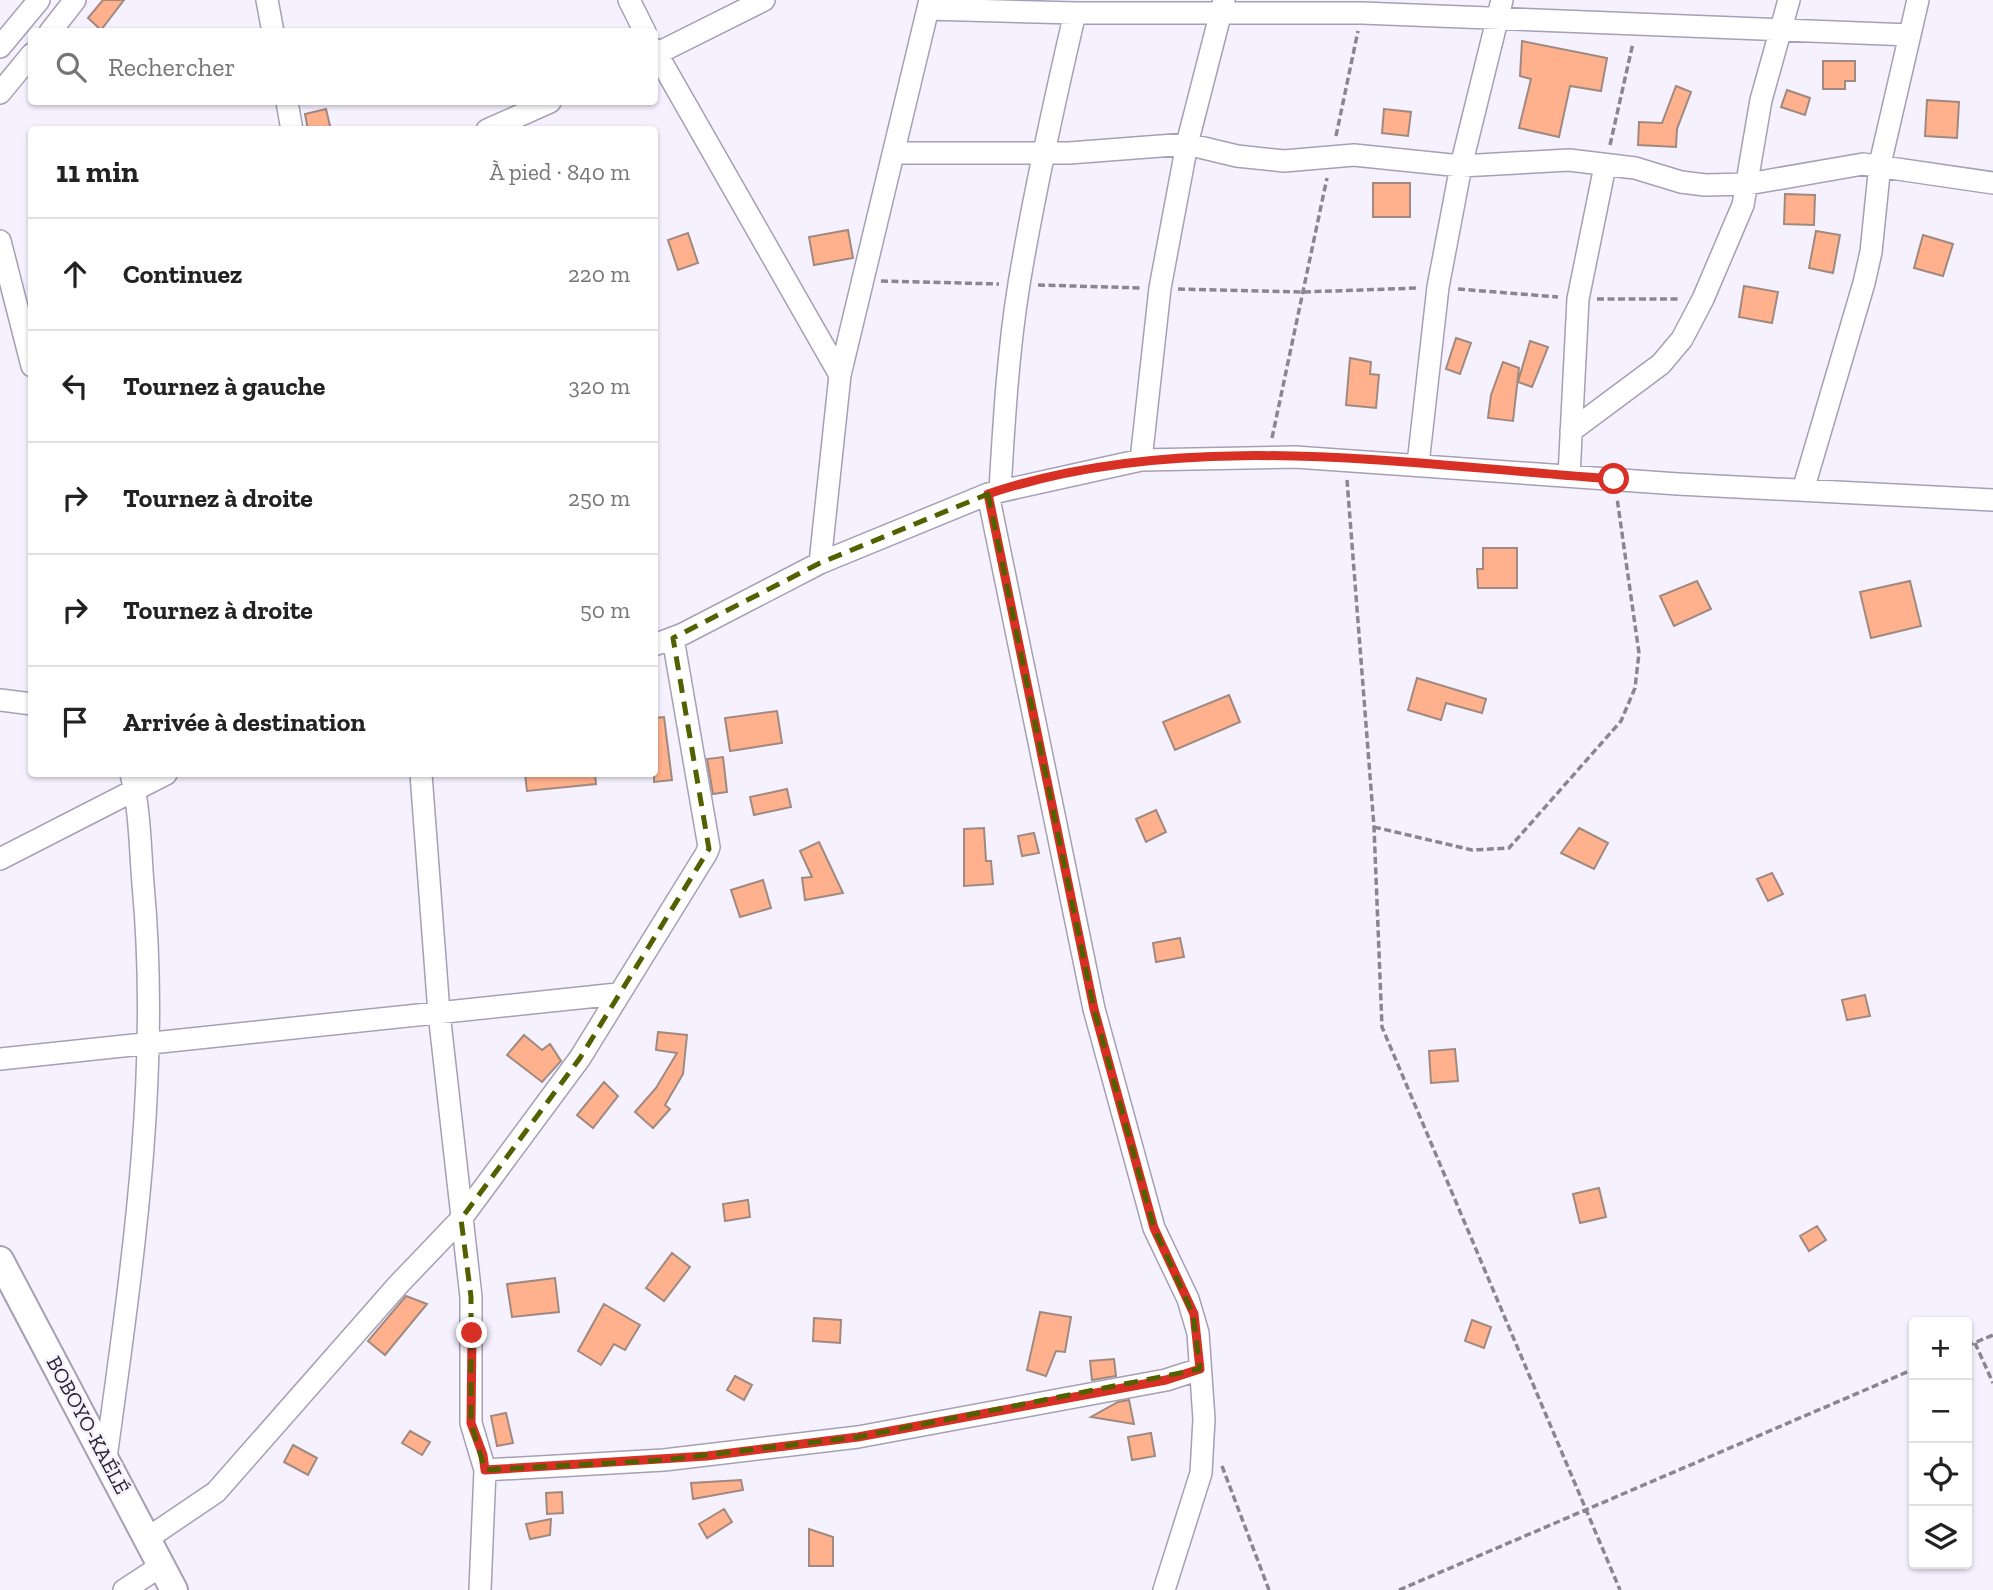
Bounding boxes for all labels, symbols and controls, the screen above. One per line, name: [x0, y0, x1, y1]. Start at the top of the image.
search box: [28, 28, 658, 105]
icon: search: [52, 48, 90, 86]
text: Rechercher: [108, 51, 235, 83]
text: 11 min: [56, 154, 139, 190]
text: À pied · 840 m: [490, 158, 630, 186]
icon: ahead: [56, 255, 94, 293]
text: Continuez: [123, 258, 242, 290]
text: 220 m: [568, 260, 630, 288]
icon: left: [56, 367, 94, 405]
text: Tournez à gauche: [123, 370, 325, 402]
text: 320 m: [569, 372, 630, 400]
route start: [1598, 463, 1629, 494]
icon: right: [56, 479, 94, 517]
text: Tournez à droite: [123, 482, 313, 514]
text: 250 m: [568, 484, 630, 512]
icon: right: [56, 591, 94, 629]
text: Tournez à droite: [123, 594, 313, 626]
text: 50 m: [580, 596, 630, 624]
icon: arrive: [56, 703, 94, 741]
text: Arrivée à destination: [123, 706, 366, 738]
route end: [456, 1317, 487, 1348]
map controls: [1909, 1317, 1972, 1569]
button: +: [1909, 1317, 1972, 1380]
street label: BOBOYO-KAÉLÉ: [42, 1352, 135, 1498]
button: −: [1909, 1380, 1972, 1443]
button: locate: [1909, 1443, 1972, 1506]
button: layers: [1909, 1506, 1972, 1569]

